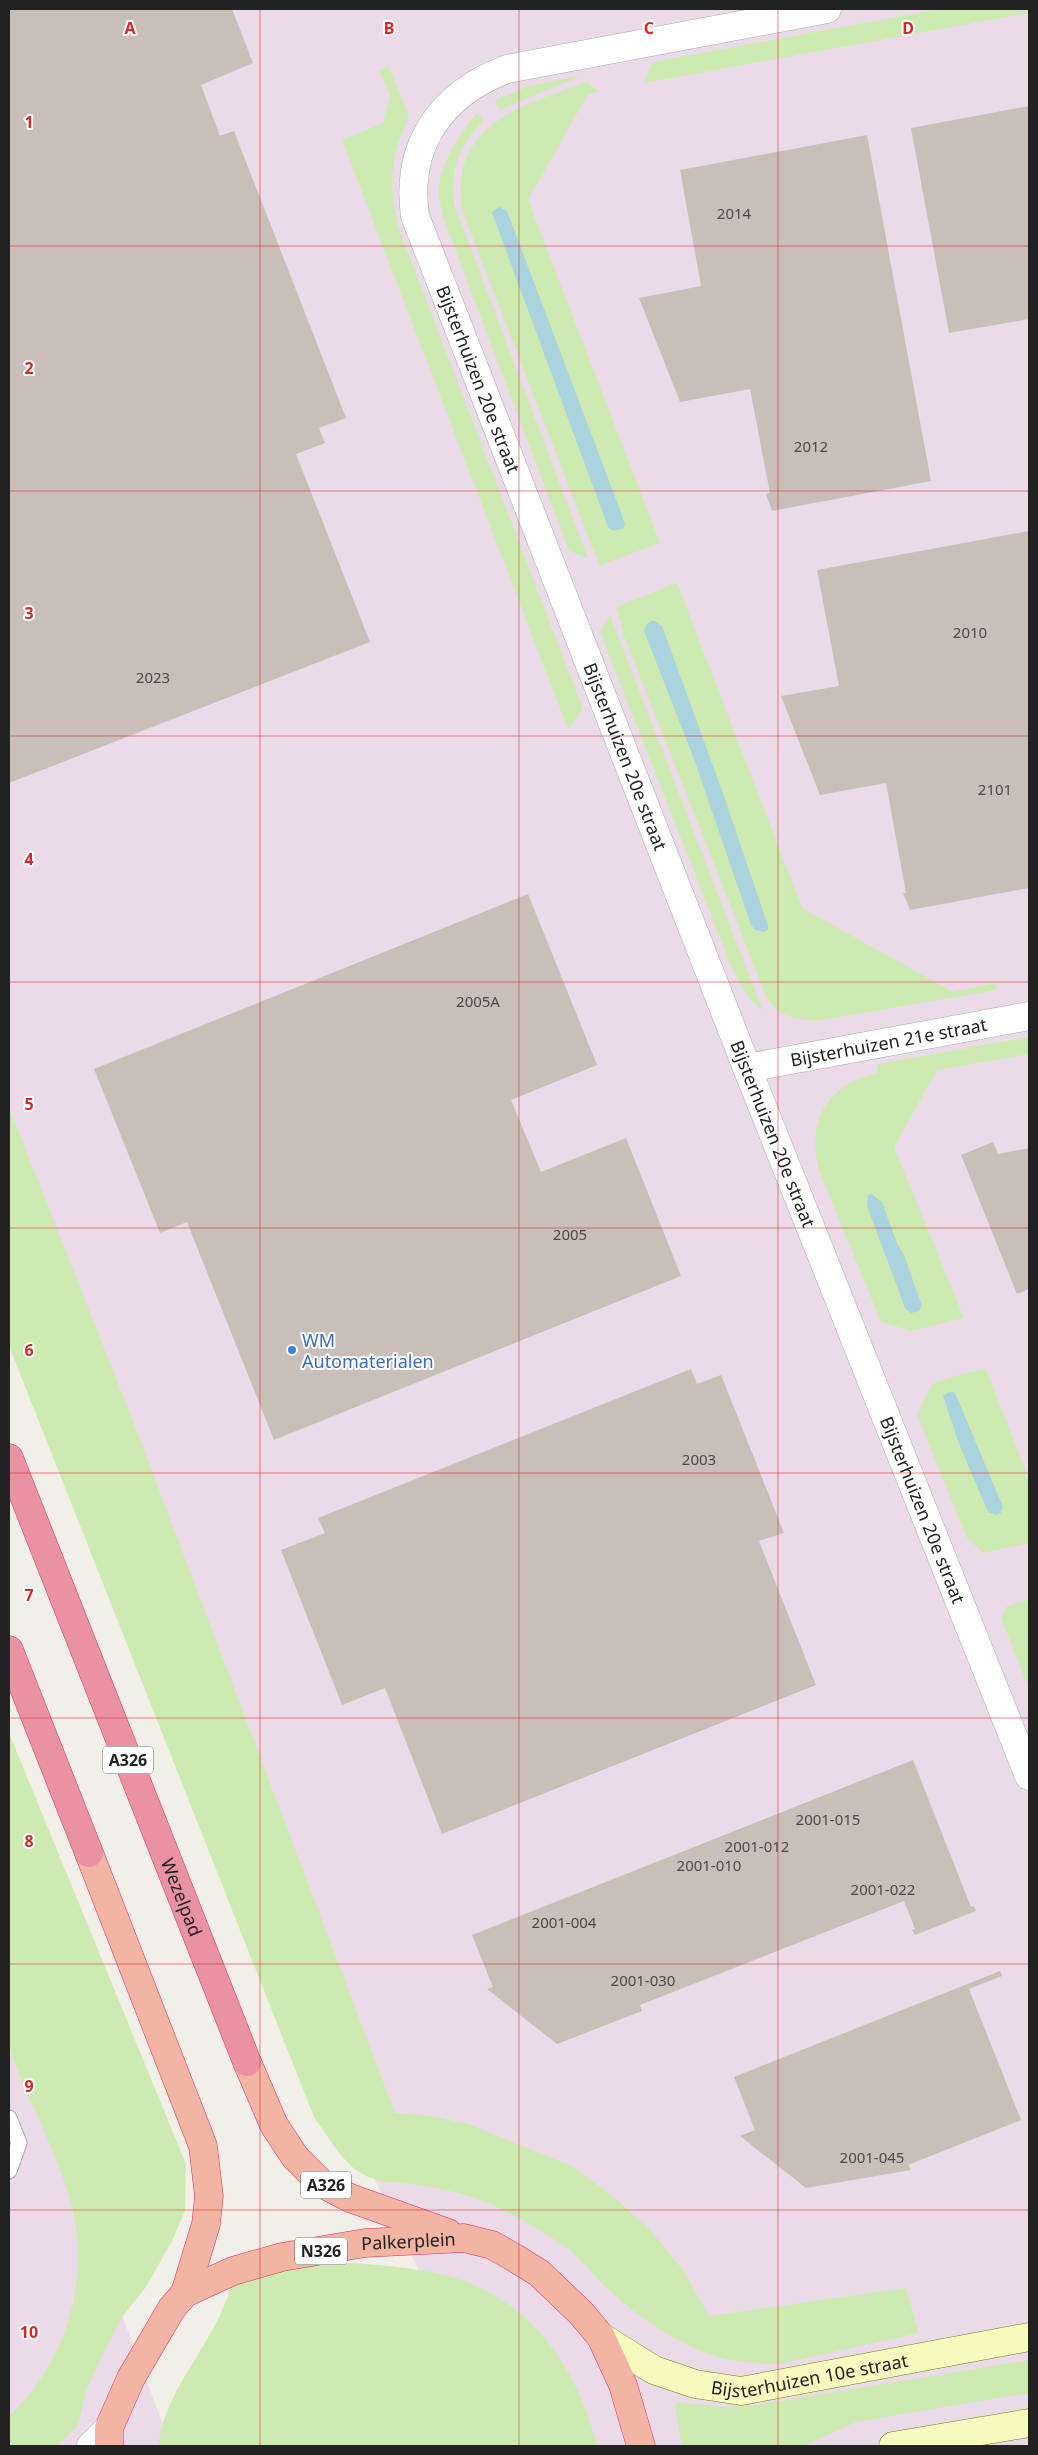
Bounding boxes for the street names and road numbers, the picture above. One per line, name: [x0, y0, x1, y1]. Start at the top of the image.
street label: Bijsterhuizen 20e straat: [431, 282, 526, 477]
street label: Bijsterhuizen 20e straat: [578, 659, 673, 854]
street label: Bijsterhuizen 21e straat: [788, 1012, 989, 1072]
street label: Bijsterhuizen 20e straat: [725, 1037, 821, 1231]
street label: Bijsterhuizen 20e straat: [875, 1413, 971, 1607]
road number: A326: [103, 1746, 153, 1774]
street label: Wezelpad: [156, 1855, 208, 1940]
road number: A326: [301, 2172, 351, 2198]
street label: Palkerplein: [361, 2226, 456, 2255]
road number: N326: [295, 2238, 347, 2264]
street label: Bijsterhuizen 10e straat: [710, 2348, 910, 2403]

